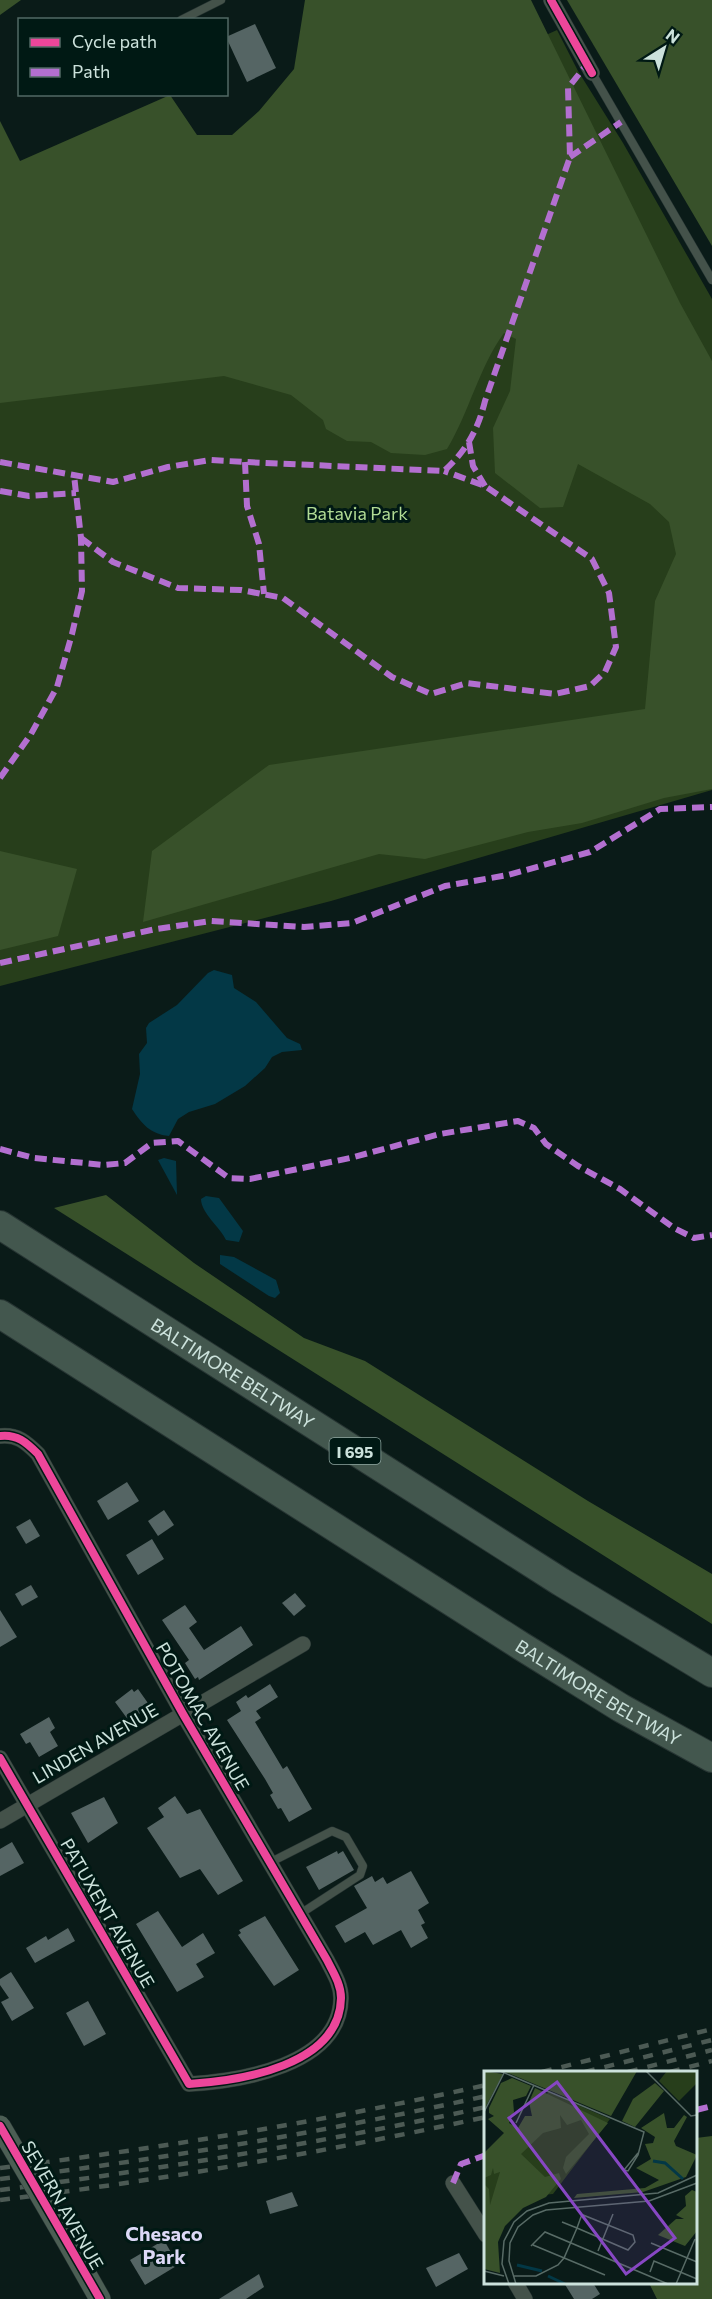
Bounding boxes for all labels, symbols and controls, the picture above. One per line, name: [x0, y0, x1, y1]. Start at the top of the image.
legend: [18, 18, 228, 96]
north arrow: [634, 18, 694, 78]
text: N: [663, 24, 684, 47]
text: Cycle path: [72, 30, 157, 52]
text: Path: [72, 60, 110, 82]
park label: Batavia Park: [306, 502, 408, 524]
street label: BALTIMORE BELTWAY: [147, 1313, 319, 1433]
road number: I 695: [330, 1438, 380, 1464]
street label: BALTIMORE BELTWAY: [512, 1634, 685, 1750]
street label: POTOMAC AVENUE: [152, 1638, 254, 1794]
street label: LINDEN AVENUE: [28, 1698, 162, 1788]
street label: PATUXENT AVENUE: [56, 1834, 160, 1992]
inset map: [484, 2071, 697, 2284]
street label: SEVERN AVENUE: [17, 2137, 109, 2273]
district label: Chesaco Park: [125, 2221, 203, 2268]

